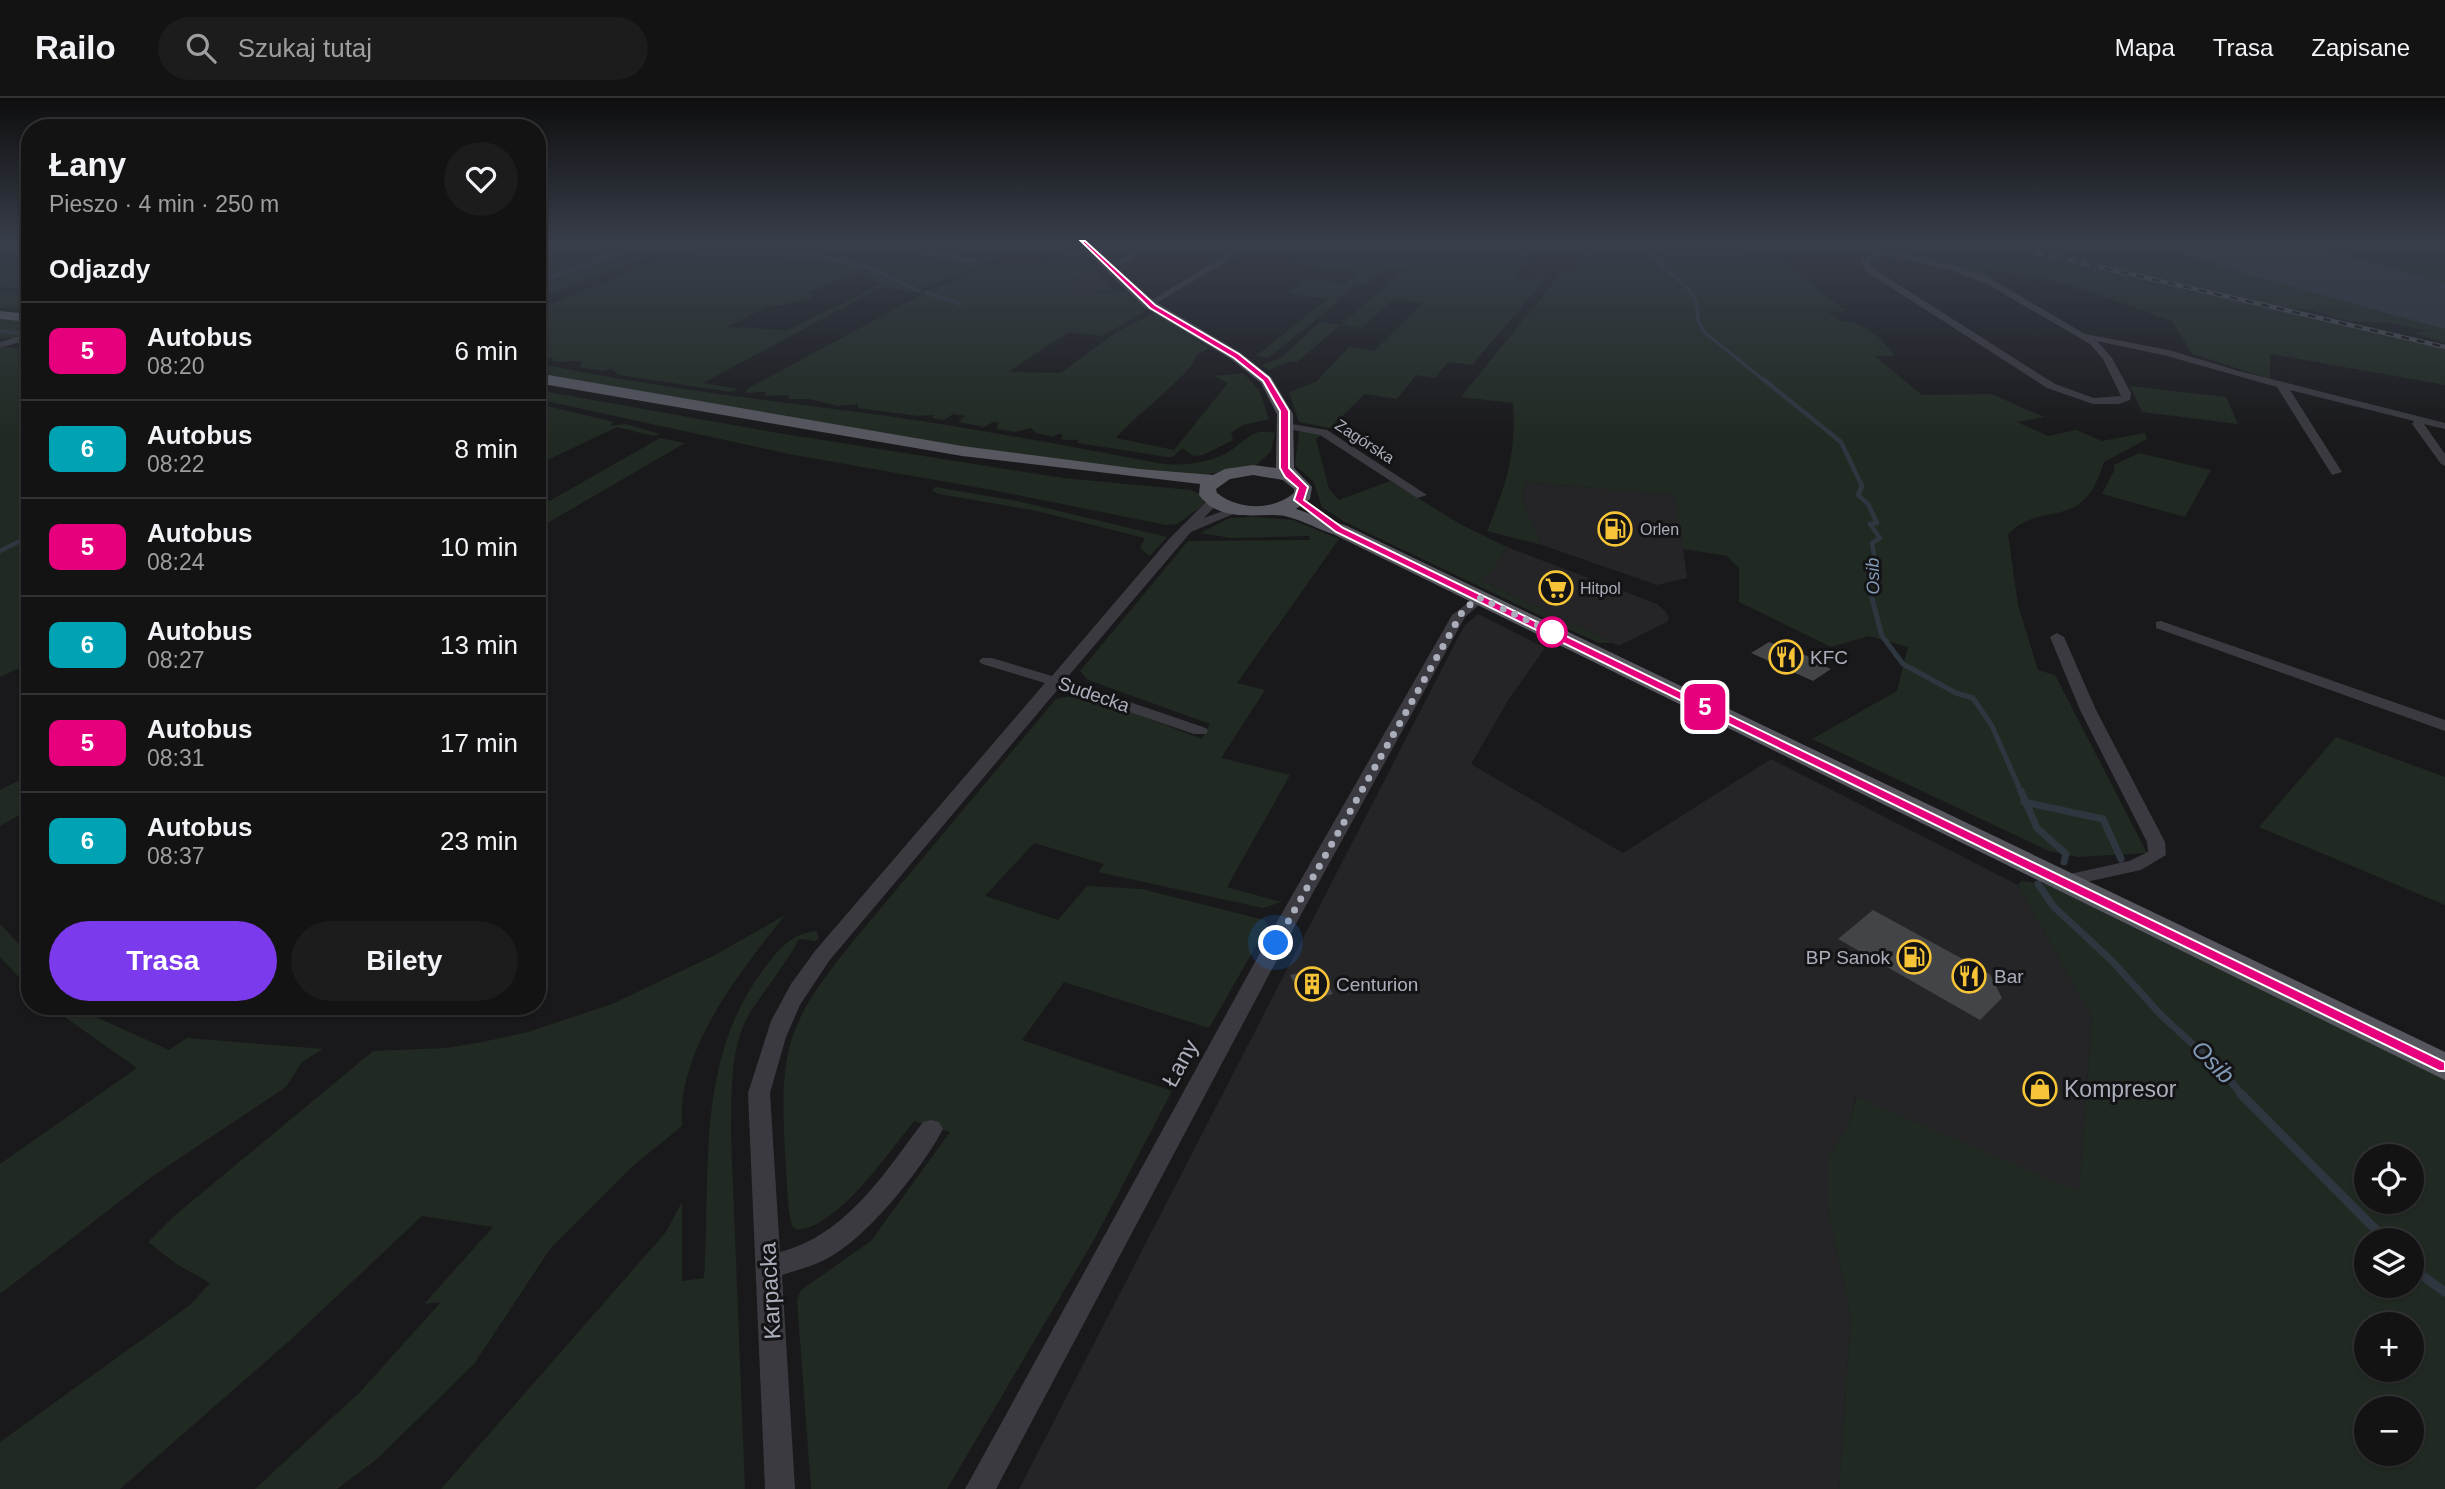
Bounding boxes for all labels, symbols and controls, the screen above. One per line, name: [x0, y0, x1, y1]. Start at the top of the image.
search box: [158, 17, 648, 80]
text: Railo: [35, 29, 116, 66]
icon: search: [182, 29, 220, 67]
text: Szukaj tutaj: [238, 33, 372, 63]
text: Mapa: [2115, 34, 2175, 61]
text: Trasa: [2213, 34, 2273, 61]
text: Zapisane: [2311, 34, 2410, 61]
button: heart: [444, 142, 518, 216]
text: Łany: [49, 146, 126, 183]
text: Pieszo · 4 min · 250 m: [49, 191, 279, 217]
text: Odjazdy: [49, 254, 150, 284]
text: Autobus: [147, 322, 252, 352]
text: 6 min: [454, 336, 518, 366]
text: 5: [81, 337, 94, 364]
text: 08:20: [147, 353, 205, 379]
street label: Zagórska: [1332, 416, 1397, 467]
text: Autobus: [147, 420, 252, 450]
text: 8 min: [454, 434, 518, 464]
text: 6: [81, 435, 94, 462]
text: 08:22: [147, 451, 205, 477]
fuel station icon: Orlen: [1596, 510, 1634, 548]
text: Autobus: [147, 518, 252, 548]
place label: Orlen: [1640, 521, 1679, 538]
text: 10 min: [440, 532, 518, 562]
text: 5: [81, 533, 94, 560]
text: 08:24: [147, 549, 205, 575]
water label: Osib: [1863, 557, 1883, 595]
supermarket icon: Hitpol: [1537, 569, 1575, 607]
place label: Hitpol: [1580, 580, 1621, 597]
text: Autobus: [147, 616, 252, 646]
unlabelled marker: [1537, 617, 1567, 647]
text: 13 min: [440, 630, 518, 660]
text: 6: [81, 631, 94, 658]
restaurant icon: KFC: [1767, 638, 1805, 676]
text: 08:27: [147, 647, 205, 673]
place label: KFC: [1810, 647, 1848, 668]
street label: Sudecka: [1055, 673, 1133, 717]
line badge: 5: [1682, 684, 1728, 730]
text: 5: [1698, 693, 1712, 720]
text: Autobus: [147, 714, 252, 744]
text: 17 min: [440, 728, 518, 758]
text: 5: [81, 729, 94, 756]
text: 08:31: [147, 745, 205, 771]
text: Autobus: [147, 812, 252, 842]
text: 23 min: [440, 826, 518, 856]
text: 6: [81, 827, 94, 854]
text: 08:37: [147, 843, 205, 869]
button: Trasa: [49, 921, 277, 1001]
button: Bilety: [291, 921, 518, 1001]
your location: [1258, 925, 1293, 960]
fuel station icon: BP Sanok: [1895, 938, 1933, 976]
place label: BP Sanok: [1806, 947, 1890, 968]
restaurant icon: Bar: [1950, 957, 1988, 995]
building icon: Centurion: [1293, 965, 1331, 1003]
place label: Bar: [1994, 966, 2024, 987]
place label: Centurion: [1336, 974, 1418, 995]
street label: Łany: [1157, 1034, 1204, 1091]
water label: Osib: [2186, 1035, 2240, 1089]
shop icon: Kompresor: [2021, 1070, 2059, 1108]
place label: Kompresor: [2064, 1076, 2177, 1102]
map controls: [2354, 1144, 2424, 1466]
button: locate: [2354, 1144, 2424, 1214]
button: layers: [2354, 1228, 2424, 1298]
street label: Karpacka: [754, 1242, 786, 1340]
button: +: [2354, 1312, 2424, 1382]
button: −: [2354, 1396, 2424, 1466]

